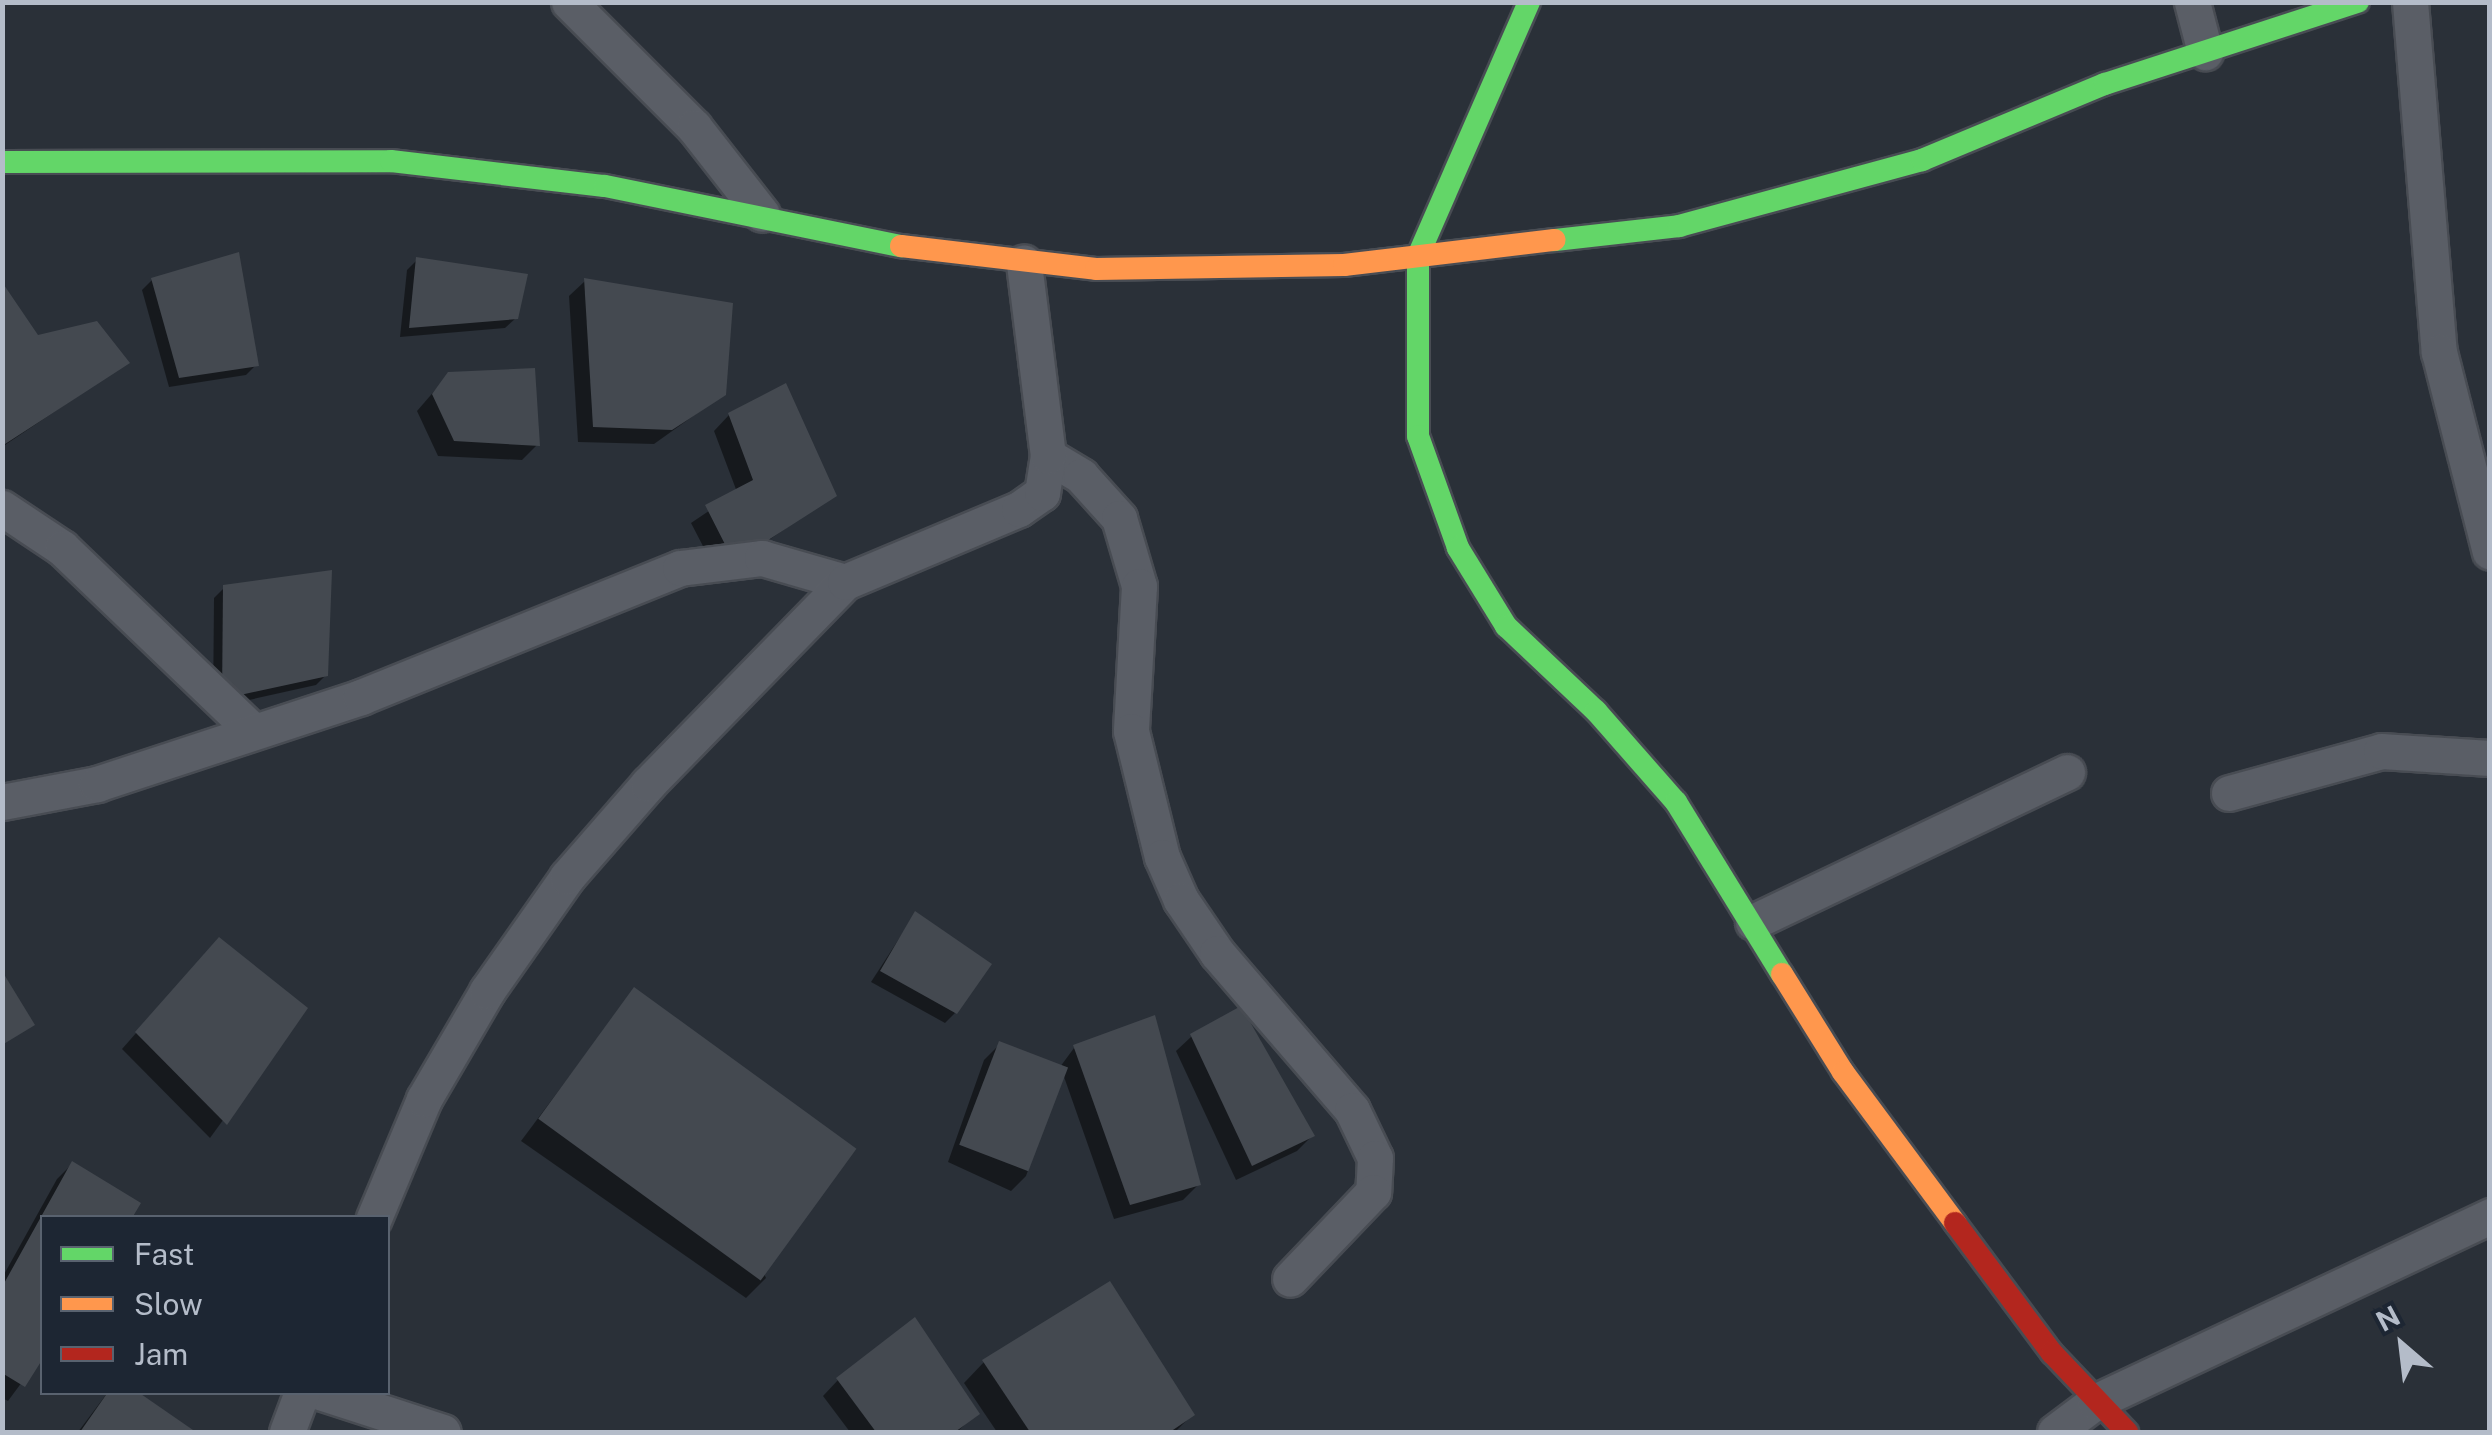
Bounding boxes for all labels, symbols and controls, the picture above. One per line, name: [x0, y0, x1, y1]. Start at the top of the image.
legend: [40, 1215, 390, 1395]
text: Fast: [134, 1236, 194, 1272]
text: Slow: [134, 1286, 203, 1322]
north arrow: [2352, 1295, 2452, 1395]
text: N: [2370, 1298, 2405, 1338]
text: Jam: [134, 1336, 188, 1372]

